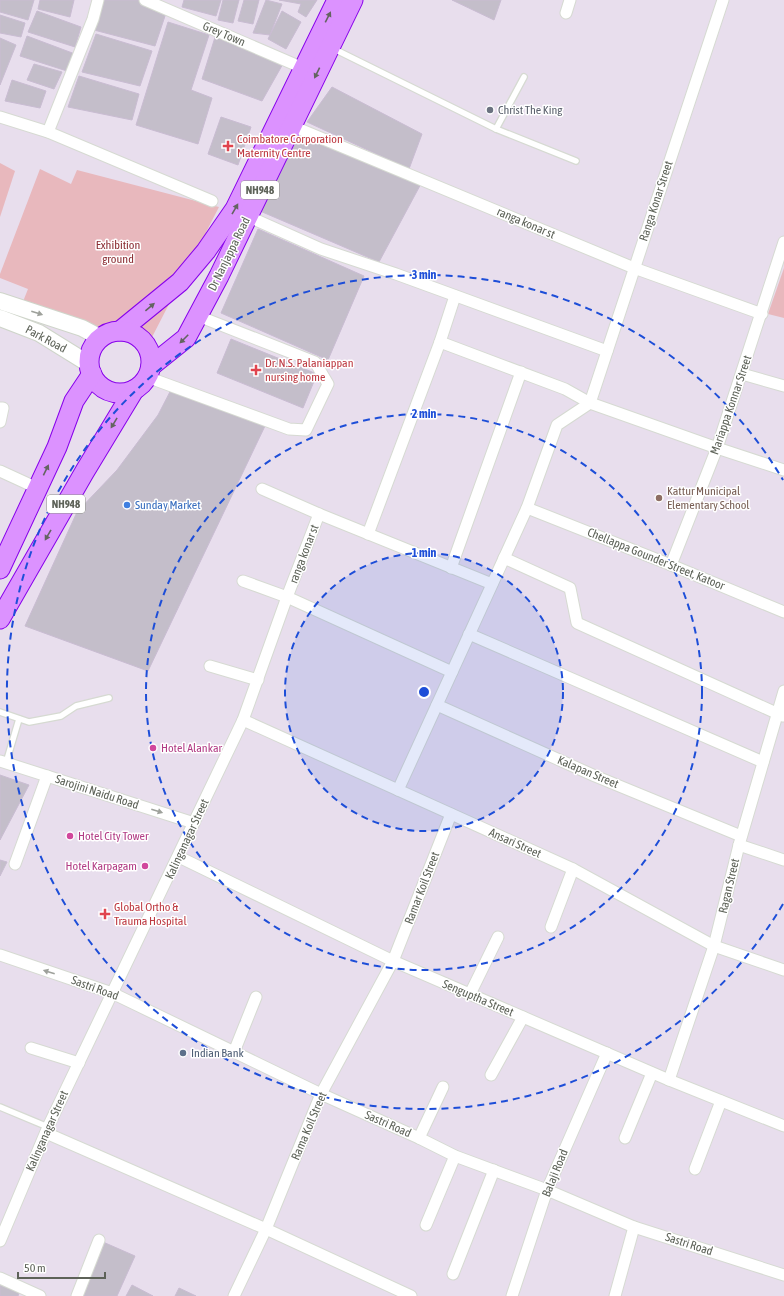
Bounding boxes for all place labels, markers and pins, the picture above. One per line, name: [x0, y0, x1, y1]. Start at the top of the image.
place label: Christ The King: [498, 103, 563, 117]
marker: Christ The King: [485, 105, 495, 115]
place label: Coimbatore Corporation Maternity Centre: [237, 132, 343, 160]
marker: Coimbatore Corporation Maternity Centre: [222, 140, 234, 152]
place label: Dr. N.S. Palaniappan nursing home: [265, 356, 354, 384]
marker: Dr. N.S. Palaniappan nursing home: [250, 364, 262, 376]
place label: Kattur Municipal Elementary School: [667, 484, 750, 512]
marker: Kattur Municipal Elementary School: [654, 493, 664, 503]
place label: Sunday Market: [135, 498, 201, 512]
marker: Sunday Market: [122, 500, 132, 510]
centre of rings: [417, 685, 431, 699]
place label: Hotel Alankar: [161, 741, 223, 755]
marker: Hotel Alankar: [148, 743, 158, 753]
place label: Hotel City Tower: [78, 829, 149, 843]
marker: Hotel City Tower: [65, 831, 75, 841]
place label: Hotel Karpagam: [66, 859, 137, 873]
marker: Hotel Karpagam: [140, 861, 150, 871]
place label: Global Ortho & Trauma Hospital: [114, 900, 187, 928]
marker: Global Ortho & Trauma Hospital: [99, 908, 111, 920]
place label: Indian Bank: [191, 1046, 244, 1060]
marker: Indian Bank: [178, 1048, 188, 1058]

